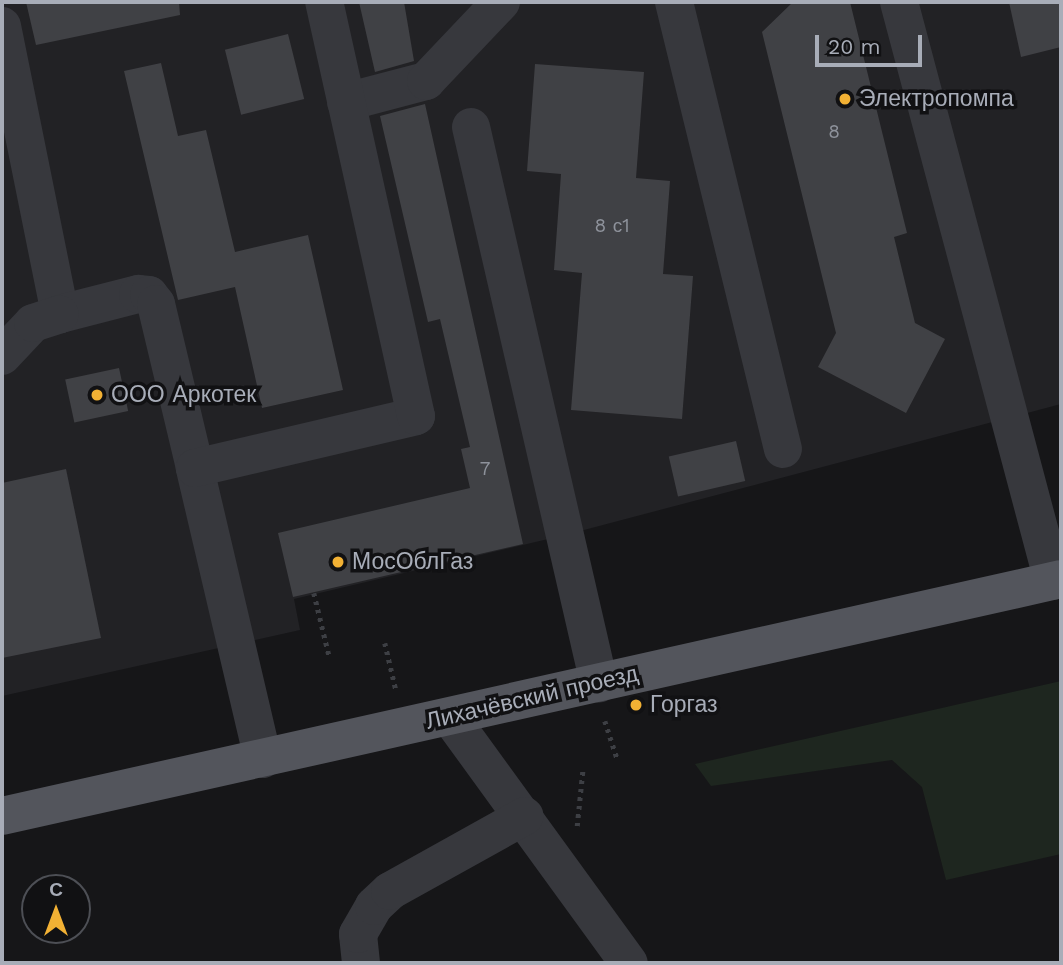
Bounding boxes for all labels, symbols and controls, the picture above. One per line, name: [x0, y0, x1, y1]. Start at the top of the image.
scale bar: [818, 21, 925, 65]
text: 20 m: [828, 34, 880, 59]
place label: Электропомпа: [859, 85, 1014, 113]
marker: Электропомпа: [837, 91, 853, 107]
house number: 8: [828, 121, 840, 143]
house number: 8 с1: [594, 215, 630, 237]
place label: ООО Аркотек: [111, 381, 256, 409]
marker: ООО Аркотек: [89, 387, 105, 403]
house number: 7: [480, 458, 490, 480]
place label: МосОблГаз: [352, 548, 473, 576]
marker: МосОблГаз: [330, 554, 346, 570]
street label: Лихачёвский проезд: [423, 660, 641, 736]
place label: Горгаз: [650, 691, 717, 719]
marker: Горгаз: [628, 697, 644, 713]
north arrow: [21, 874, 91, 944]
text: С: [49, 878, 63, 901]

